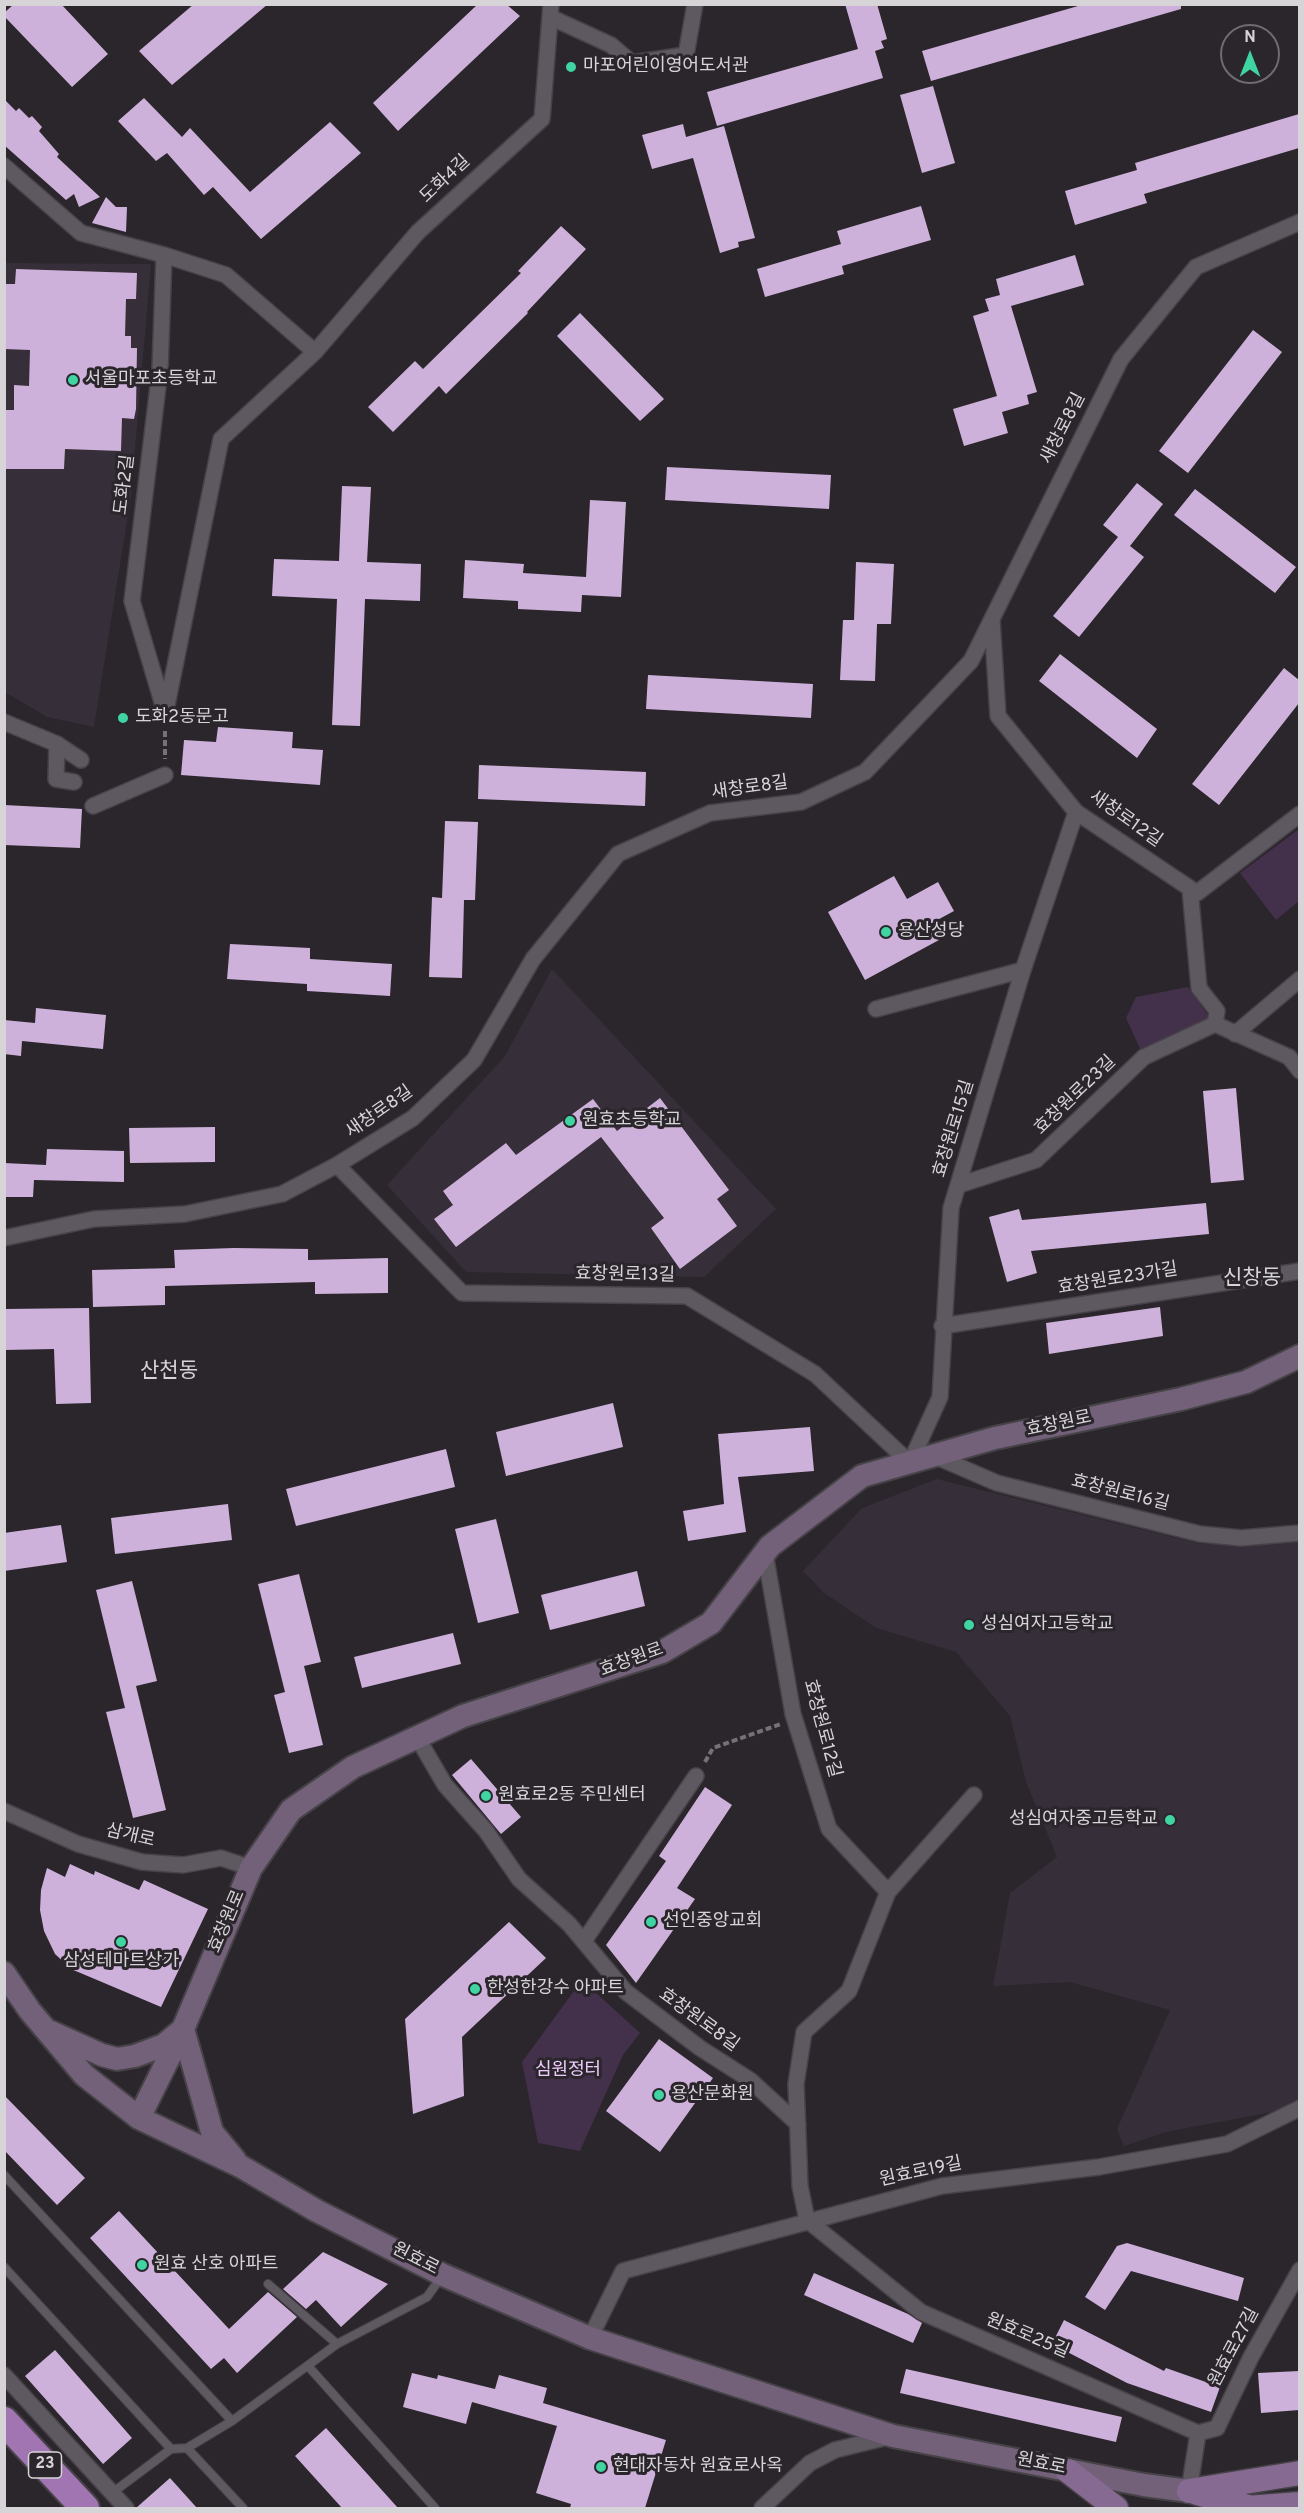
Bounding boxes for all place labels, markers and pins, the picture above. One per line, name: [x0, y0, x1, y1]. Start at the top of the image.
place label: 마포어린이영어도서관: [583, 56, 749, 78]
marker: 마포어린이영어도서관: [564, 60, 578, 74]
place label: 서울마포초등학교: [85, 369, 217, 391]
marker: 서울마포초등학교: [66, 373, 80, 387]
place label: 도화2동문고: [135, 707, 229, 729]
marker: 도화2동문고: [116, 711, 130, 725]
place label: 용산성당: [898, 921, 964, 943]
marker: 용산성당: [879, 925, 893, 939]
place label: 원효초등학교: [582, 1110, 681, 1132]
marker: 원효초등학교: [563, 1114, 577, 1128]
place label: 성심여자고등학교: [981, 1614, 1113, 1636]
marker: 성심여자고등학교: [962, 1618, 976, 1632]
place label: 원효로2동 주민센터: [498, 1785, 646, 1807]
marker: 원효로2동 주민센터: [479, 1789, 493, 1803]
place label: 성심여자중고등학교: [1009, 1809, 1158, 1831]
marker: 성심여자중고등학교: [1163, 1813, 1177, 1827]
place label: 선인중앙교회: [663, 1911, 762, 1933]
marker: 선인중앙교회: [644, 1915, 658, 1929]
marker: 삼성테마트상가: [114, 1935, 128, 1949]
place label: 삼성테마트상가: [63, 1951, 179, 1973]
place label: 한성한강수 아파트: [487, 1978, 624, 2000]
marker: 한성한강수 아파트: [468, 1982, 482, 1996]
place label: 용산문화원: [671, 2084, 754, 2106]
marker: 용산문화원: [652, 2088, 666, 2102]
place label: 원효 산호 아파트: [154, 2254, 278, 2276]
marker: 원효 산호 아파트: [135, 2258, 149, 2272]
place label: 현대자동차 원효로사옥: [613, 2456, 783, 2478]
marker: 현대자동차 원효로사옥: [594, 2460, 608, 2474]

